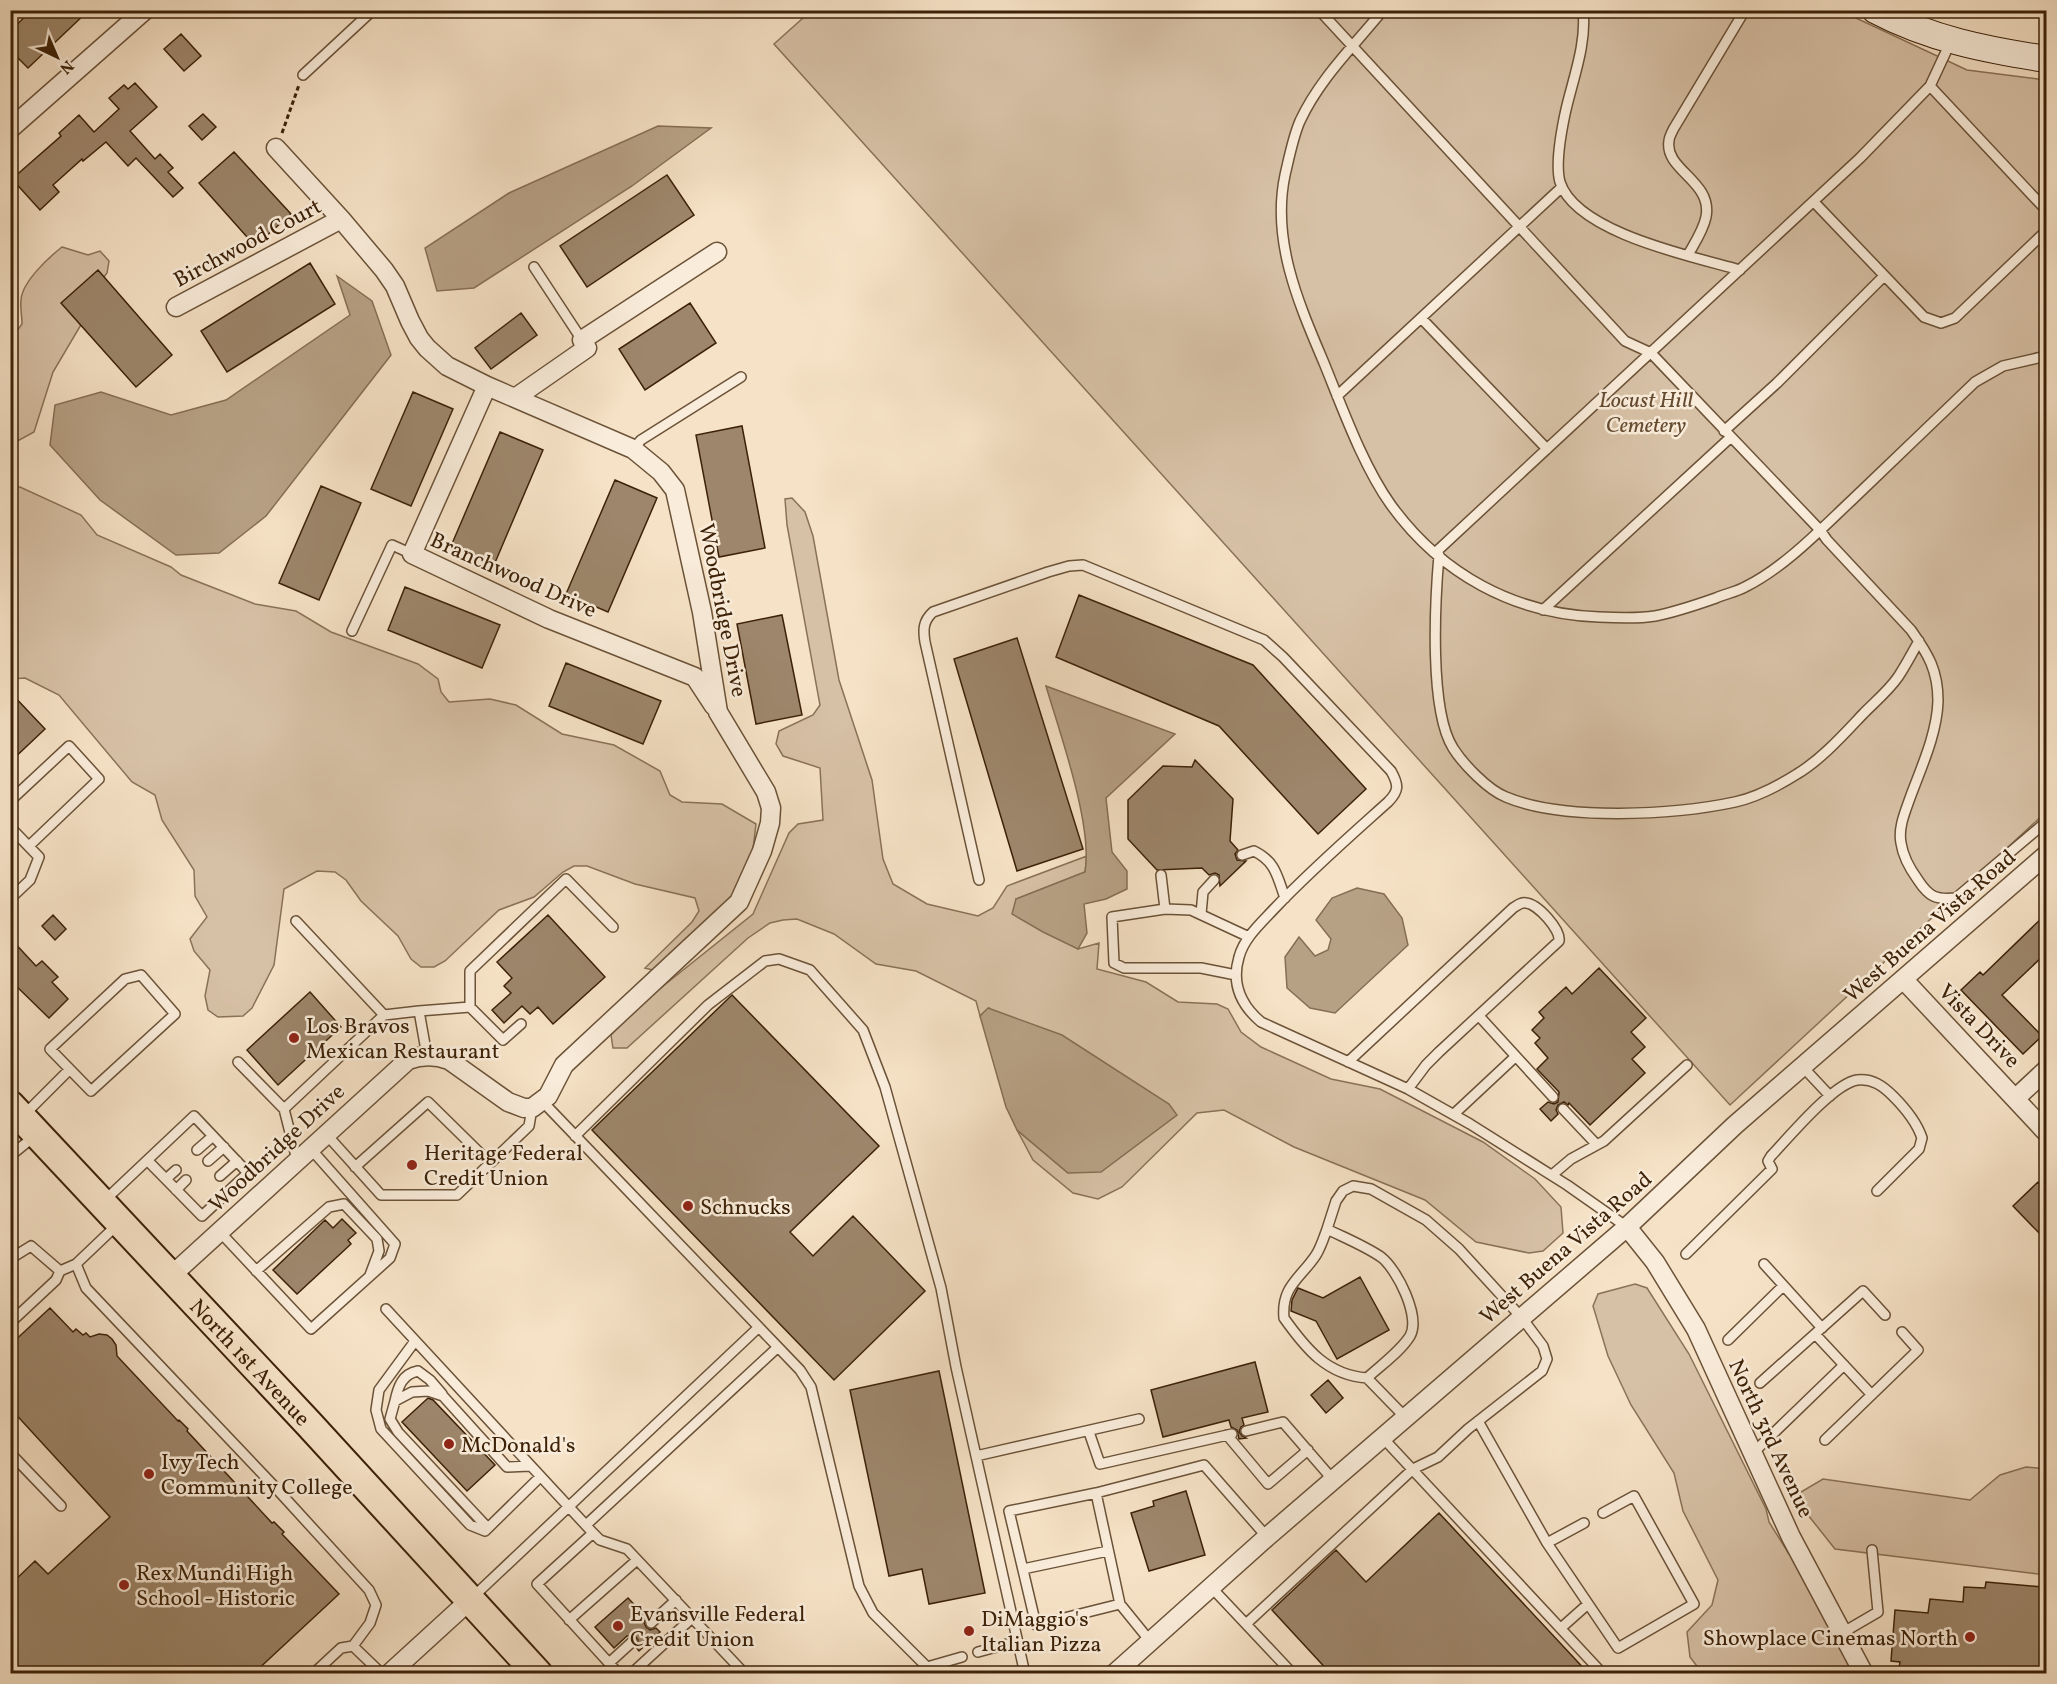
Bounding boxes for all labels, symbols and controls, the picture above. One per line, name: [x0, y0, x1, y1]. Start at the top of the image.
north arrow: [27, 27, 87, 87]
text: N: [54, 54, 78, 79]
street label: Birchwood Court: [169, 192, 328, 296]
park label: Locust Hill Cemetery: [1599, 386, 1694, 442]
street label: Woodbridge Drive: [690, 521, 754, 700]
street label: Branchwood Drive: [425, 526, 601, 627]
street label: West Buena Vista Road: [1838, 843, 2024, 1011]
street label: Vista Drive: [1930, 978, 2026, 1076]
place label: Los Bravos Mexican Restaurant: [306, 1012, 500, 1068]
marker: Los Bravos Mexican Restaurant: [287, 1031, 301, 1045]
street label: Woodbridge Drive: [203, 1077, 353, 1220]
place label: Heritage Federal Credit Union: [424, 1139, 583, 1195]
marker: Heritage Federal Credit Union: [405, 1158, 419, 1172]
street label: West Buena Vista Road: [1474, 1165, 1660, 1333]
place label: Schnucks: [700, 1193, 791, 1224]
marker: Schnucks: [681, 1199, 695, 1213]
street label: North 1st Avenue: [181, 1293, 317, 1434]
street label: North 3rd Avenue: [1719, 1355, 1820, 1523]
place label: McDonald's: [461, 1431, 576, 1462]
marker: McDonald's: [442, 1437, 456, 1451]
place label: Ivy Tech Community College: [161, 1448, 353, 1504]
marker: Ivy Tech Community College: [142, 1467, 156, 1481]
place label: Rex Mundi High School - Historic: [136, 1559, 295, 1615]
marker: Rex Mundi High School - Historic: [117, 1578, 131, 1592]
place label: Evansville Federal Credit Union: [630, 1600, 805, 1656]
place label: DiMaggio's Italian Pizza: [981, 1605, 1102, 1661]
marker: Evansville Federal Credit Union: [611, 1619, 625, 1633]
marker: DiMaggio's Italian Pizza: [962, 1624, 976, 1638]
place label: Showplace Cinemas North: [1703, 1624, 1958, 1655]
marker: Showplace Cinemas North: [1963, 1630, 1977, 1644]

